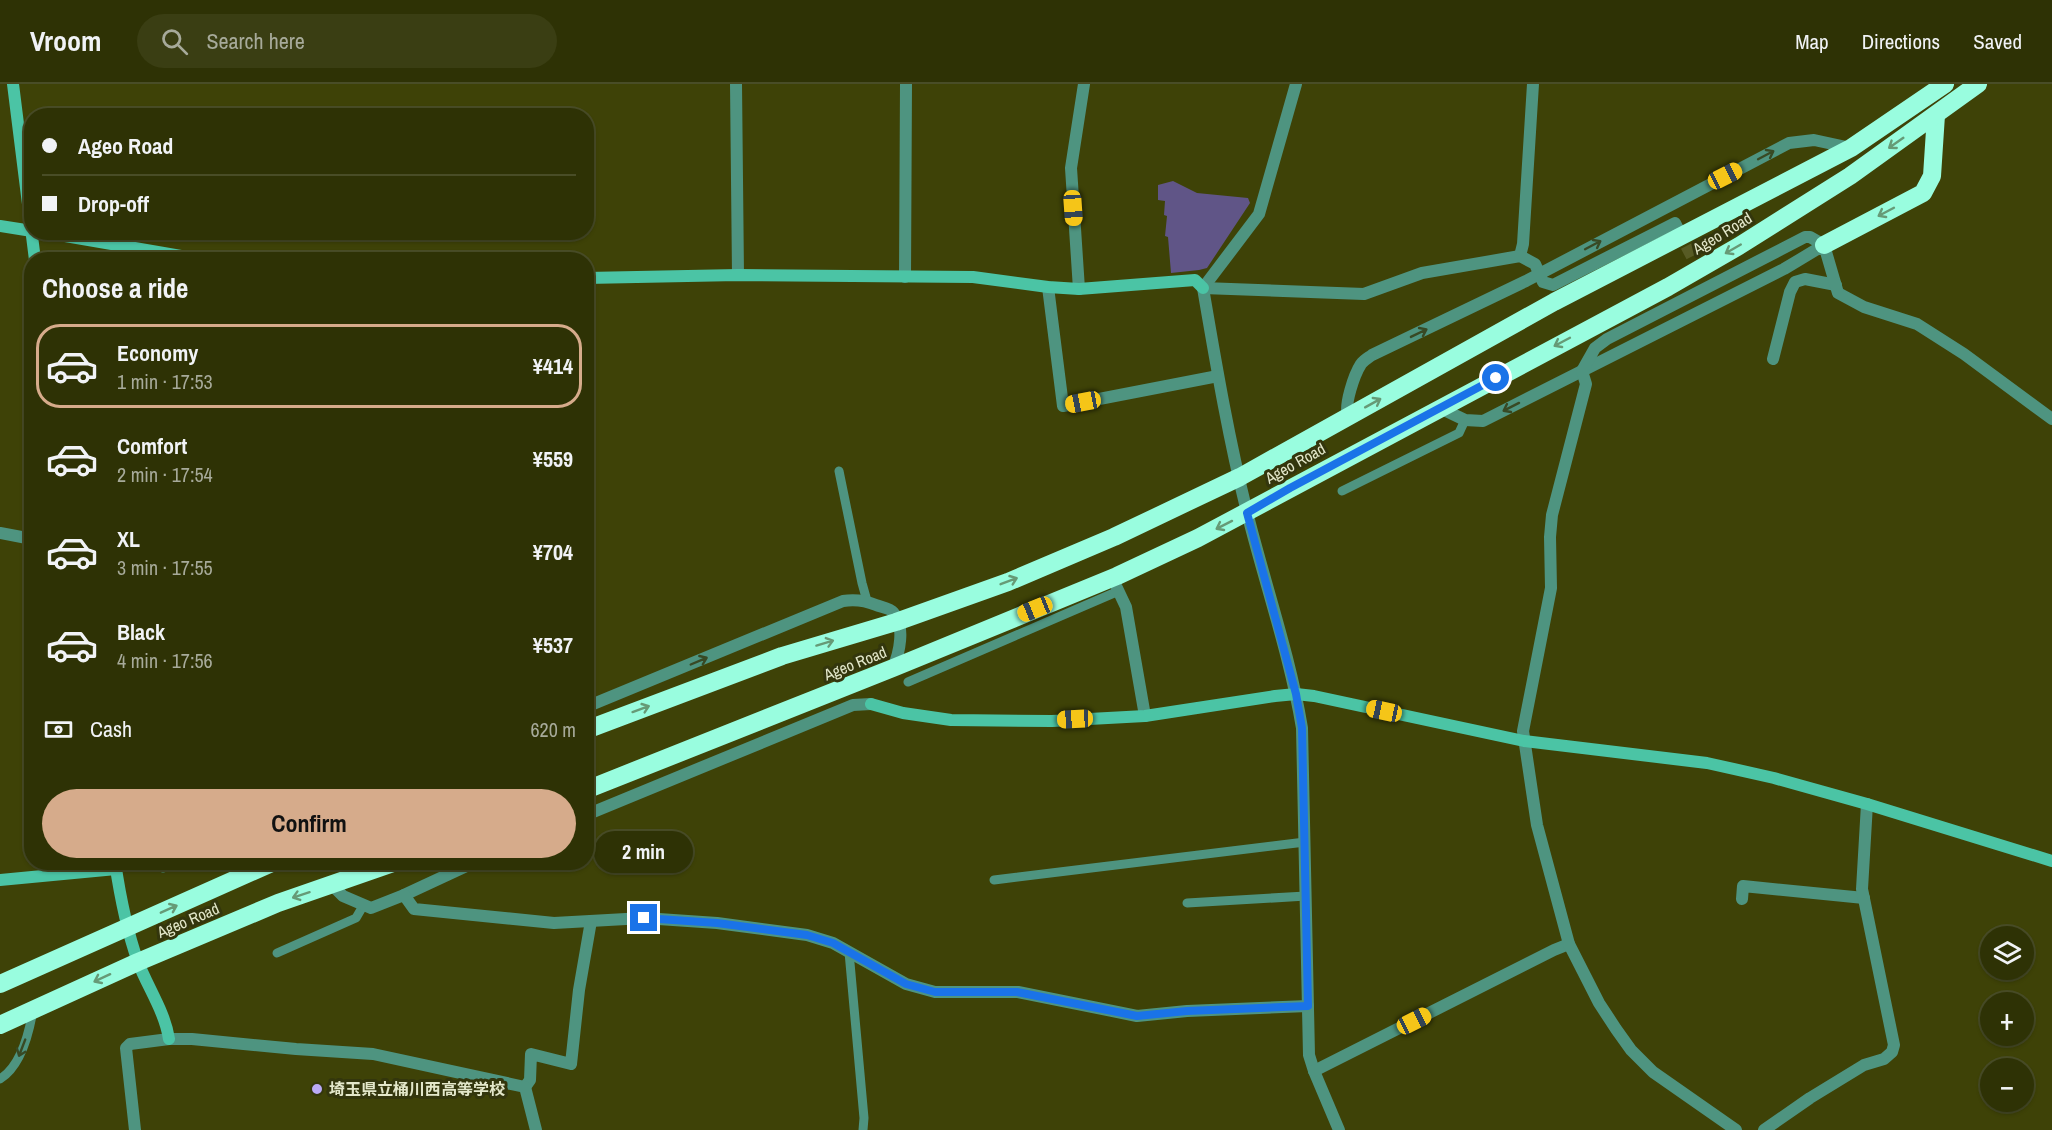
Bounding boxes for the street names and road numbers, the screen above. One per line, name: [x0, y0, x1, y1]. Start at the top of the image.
street label: Ageo Road: [1687, 207, 1756, 260]
street label: Ageo Road: [1260, 437, 1329, 489]
street label: Ageo Road: [820, 641, 890, 686]
street label: Ageo Road: [153, 897, 223, 943]

